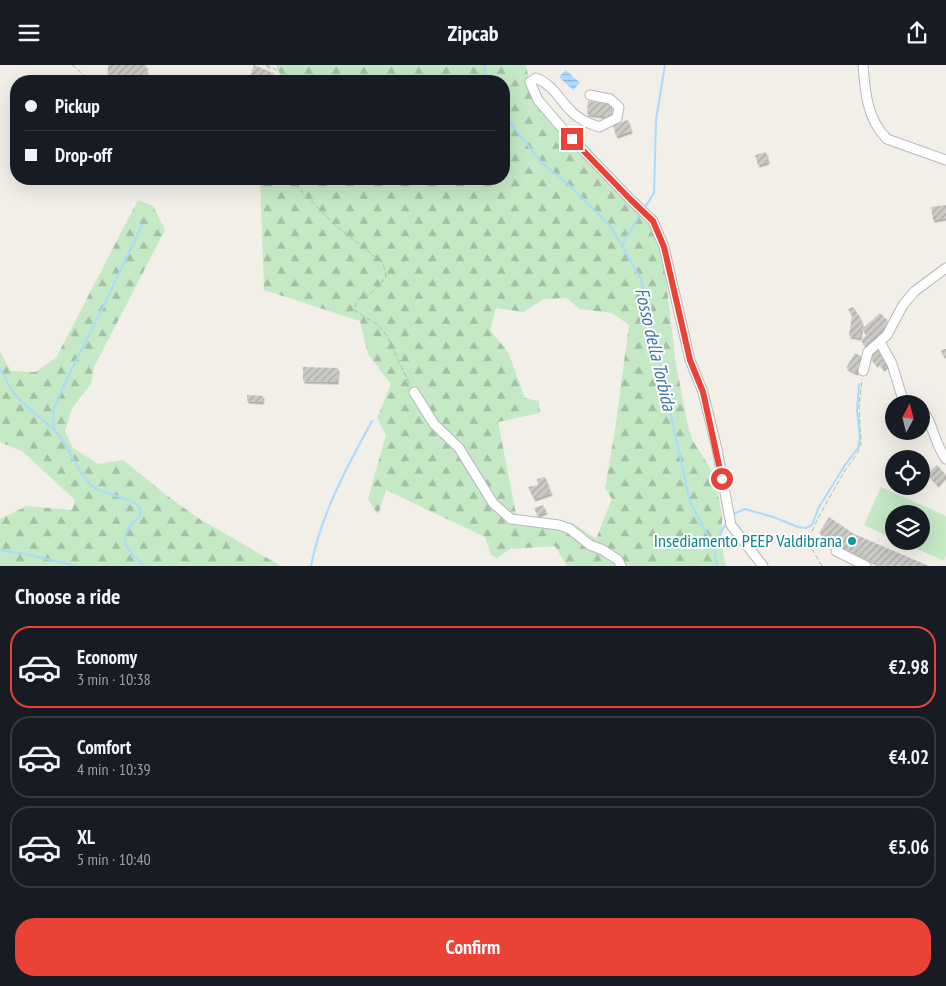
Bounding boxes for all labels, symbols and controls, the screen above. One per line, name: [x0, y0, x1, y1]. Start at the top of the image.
icon: menu: [15, 19, 43, 47]
text: Zipcab: [447, 19, 499, 47]
icon: share: [903, 19, 931, 47]
text: Pickup: [55, 94, 100, 118]
route end: [561, 128, 583, 150]
text: Drop-off: [55, 143, 112, 167]
water label: Fosso della Torbida: [630, 285, 682, 414]
north arrow: [885, 395, 930, 440]
map controls: [885, 395, 930, 550]
button: locate: [885, 450, 930, 495]
route start: [711, 468, 733, 490]
button: layers: [885, 505, 930, 550]
place label: Insediamento PEEP Valdibrana: [654, 529, 842, 552]
marker: Insediamento PEEP Valdibrana: [846, 535, 858, 547]
text: Choose a ride: [15, 582, 120, 610]
icon: car: [17, 645, 62, 690]
text: Economy: [77, 645, 137, 669]
text: €2.98: [889, 655, 929, 679]
text: 3 min · 10:38: [77, 669, 151, 689]
icon: car: [17, 735, 62, 780]
text: Comfort: [77, 735, 131, 759]
text: €4.02: [889, 745, 929, 769]
text: 4 min · 10:39: [77, 759, 151, 779]
icon: car: [17, 825, 62, 870]
text: XL: [77, 825, 95, 849]
text: €5.06: [889, 835, 929, 859]
text: 5 min · 10:40: [77, 849, 151, 869]
button: Confirm: [15, 918, 931, 976]

